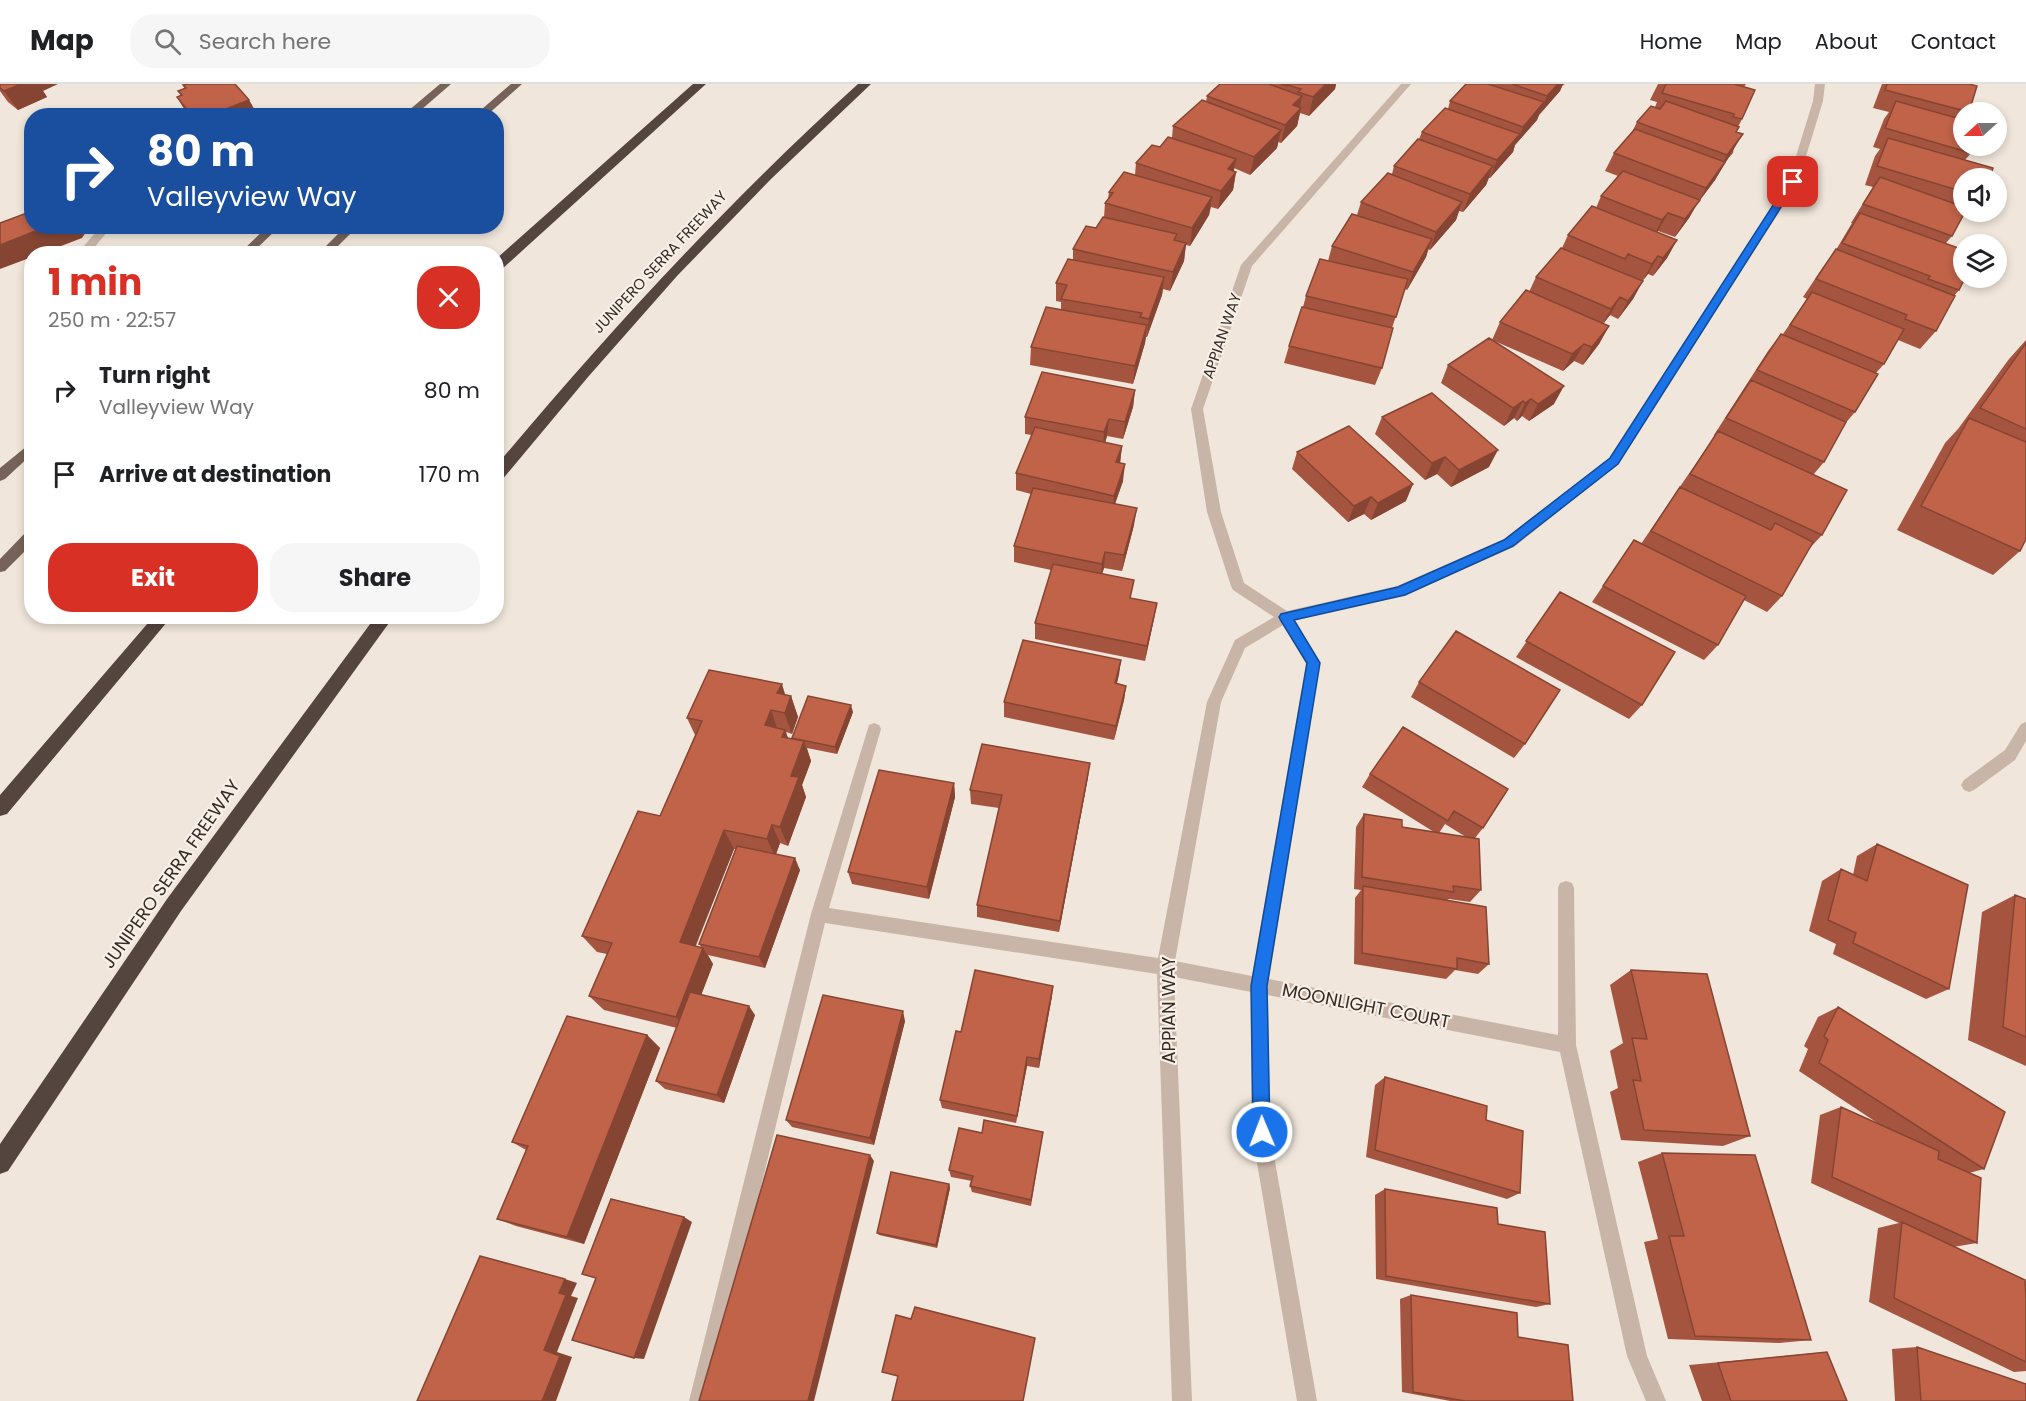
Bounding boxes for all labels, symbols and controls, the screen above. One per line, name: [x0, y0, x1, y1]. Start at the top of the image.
search box: [130, 14, 550, 68]
text: Map: [30, 21, 94, 60]
icon: search: [151, 25, 184, 58]
text: Search here: [199, 26, 331, 57]
text: Home: [1640, 27, 1702, 56]
text: Map: [1735, 27, 1782, 56]
text: About: [1815, 27, 1878, 56]
text: Contact: [1911, 27, 1996, 56]
north arrow: [1953, 102, 2007, 156]
map controls: [1953, 102, 2007, 288]
text: 80 m: [147, 122, 255, 181]
icon: right: [48, 132, 126, 210]
pin: [1767, 156, 1818, 207]
icon: arrive: [1776, 165, 1809, 198]
button: sound: [1953, 168, 2007, 222]
text: Valleyview Way: [147, 178, 356, 215]
street label: JUNIPERO SERRA FREEWAY: [588, 186, 732, 338]
button: layers: [1953, 234, 2007, 288]
text: 1 min: [48, 257, 142, 308]
button: close: [417, 266, 480, 329]
street label: APPIAN WAY: [1197, 290, 1246, 381]
text: 250 m · 22:57: [48, 306, 176, 334]
text: Turn right: [99, 360, 210, 391]
icon: right: [48, 374, 81, 407]
text: 80 m: [424, 375, 480, 406]
text: Valleyview Way: [99, 393, 254, 421]
icon: arrive: [48, 458, 81, 491]
text: Arrive at destination: [99, 459, 331, 490]
text: 170 m: [419, 459, 480, 490]
button: Exit: [48, 543, 258, 612]
button: Share: [270, 543, 480, 612]
street label: JUNIPERO SERRA FREEWAY: [96, 774, 246, 973]
street label: APPIAN WAY: [1156, 956, 1181, 1064]
street label: MOONLIGHT COURT: [1280, 977, 1452, 1034]
position arrow: [1230, 1100, 1294, 1164]

